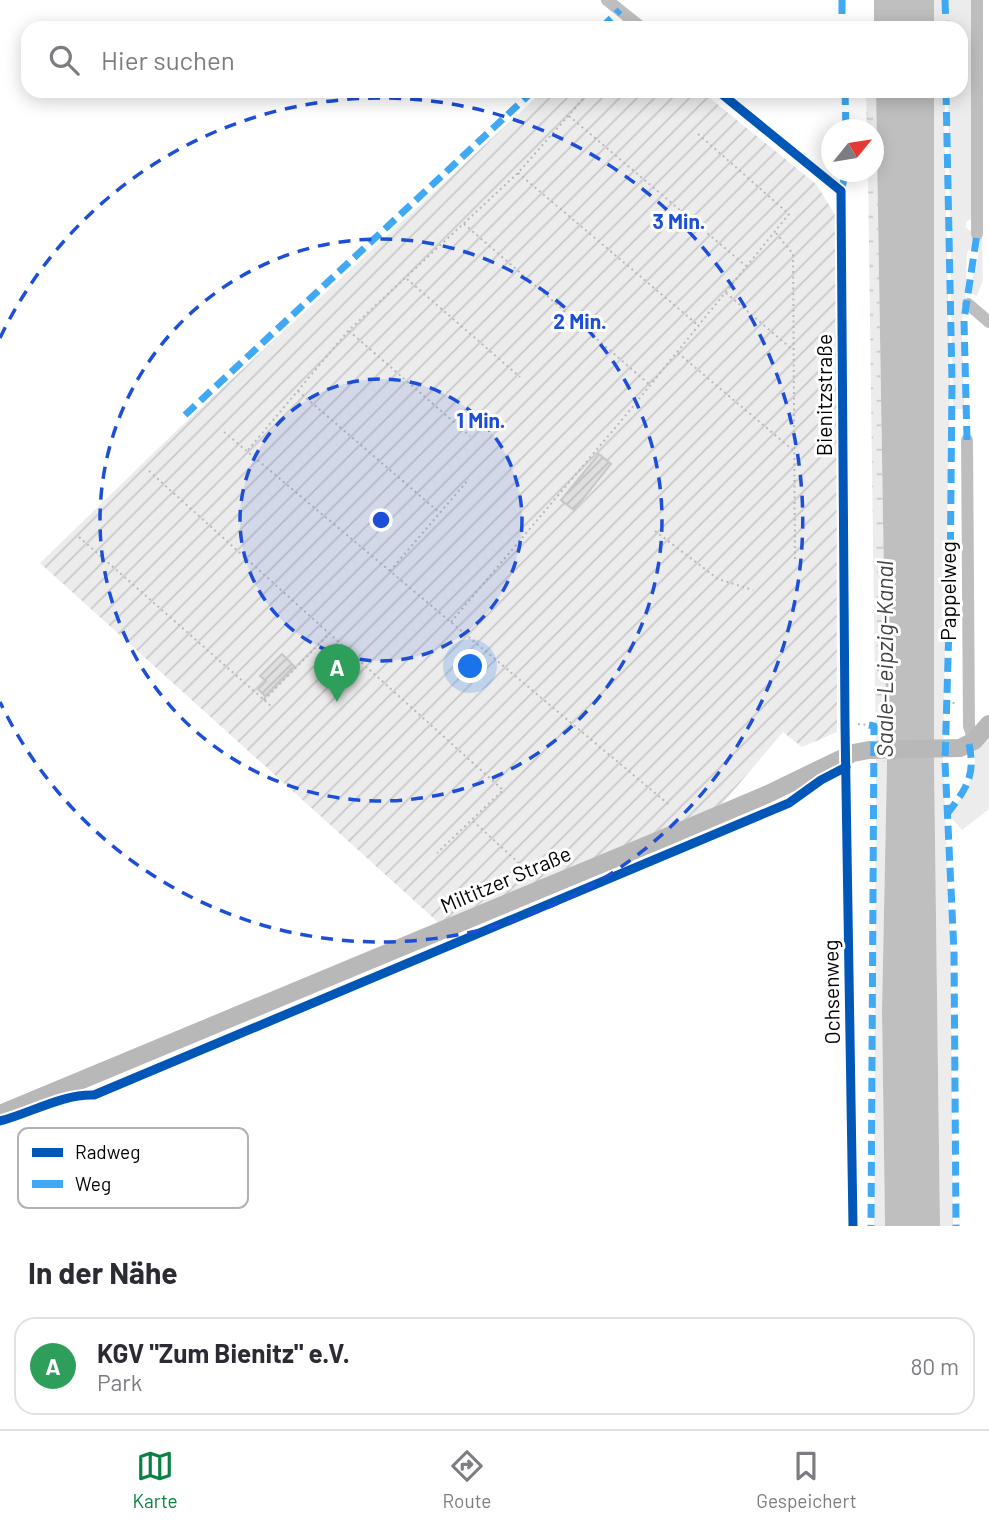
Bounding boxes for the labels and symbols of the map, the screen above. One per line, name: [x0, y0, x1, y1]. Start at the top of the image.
north arrow: [821, 119, 884, 182]
text: 3 Min.: [653, 208, 705, 233]
text: 2 Min.: [553, 308, 607, 333]
street label: Bienitzstraße: [811, 334, 836, 456]
text: 1 Min.: [457, 407, 506, 432]
centre of rings: [369, 508, 393, 532]
street label: Pappelweg: [935, 541, 960, 641]
water label: Saale-Leipzig-Kanal: [870, 560, 898, 758]
pin: A: [314, 644, 360, 702]
your location: [453, 649, 487, 683]
street label: Miltitzer Straße: [436, 840, 574, 917]
street label: Ochsenweg: [817, 939, 844, 1045]
legend: [18, 1128, 248, 1208]
text: Radweg: [75, 1140, 140, 1163]
text: Weg: [75, 1172, 111, 1195]

